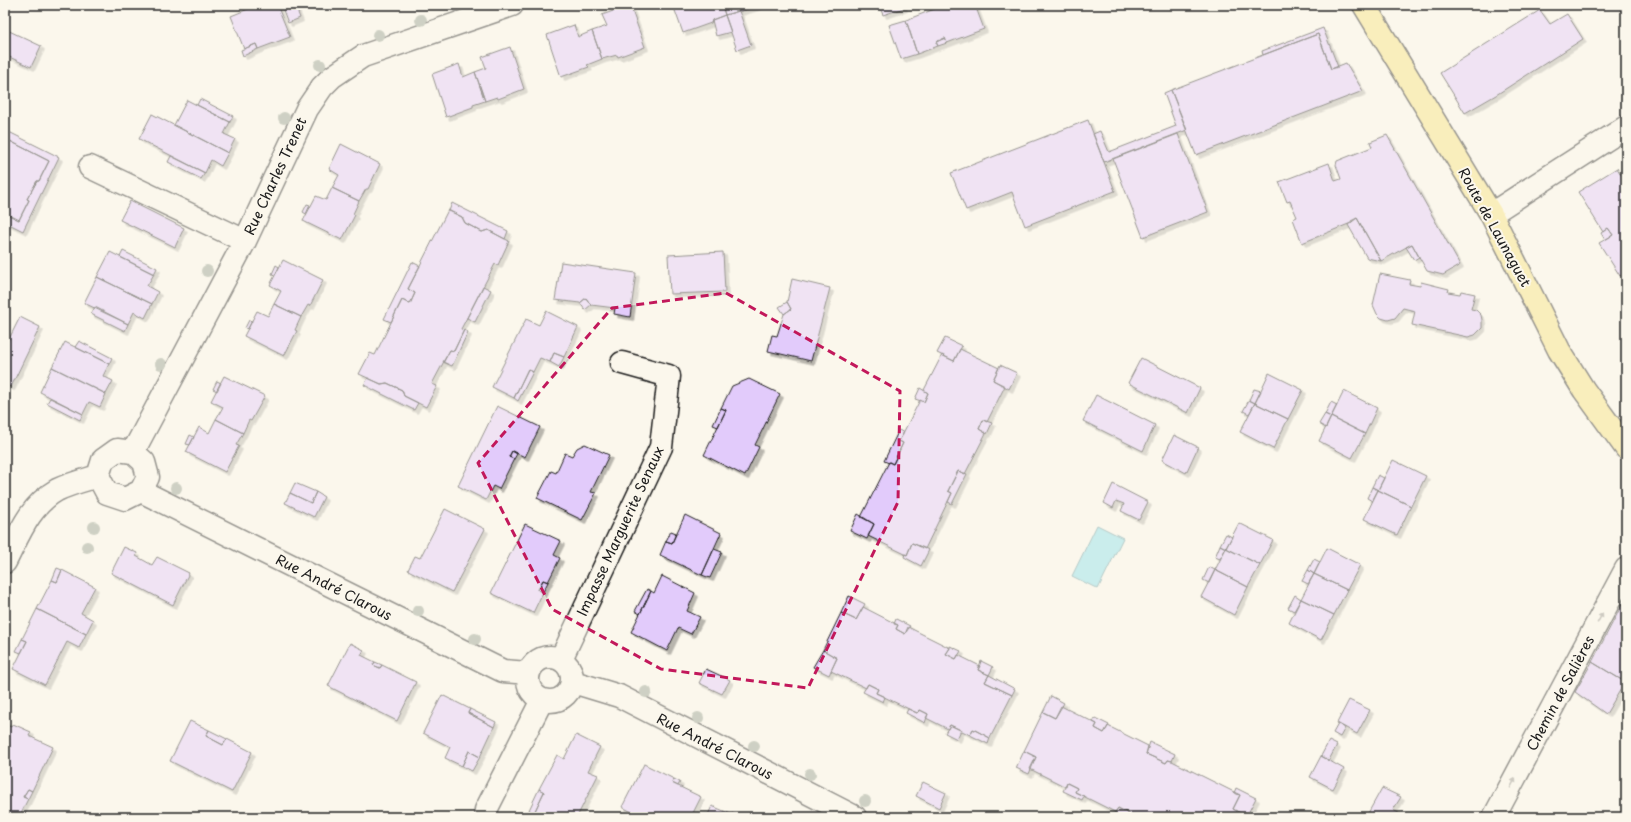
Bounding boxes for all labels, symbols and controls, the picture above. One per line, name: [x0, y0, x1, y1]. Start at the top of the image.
street label: Rue Charles Trenet: [238, 113, 312, 238]
street label: Route de Launaguet: [1453, 164, 1537, 291]
street label: Impasse Marguerite Senaux: [571, 443, 669, 619]
street label: Rue André Clarous: [272, 549, 396, 625]
one-way arrow: [1596, 612, 1603, 624]
street label: Chemin de Salières: [1521, 632, 1599, 754]
street label: Rue André Clarous: [653, 708, 777, 784]
one-way arrow: [1509, 777, 1516, 788]

